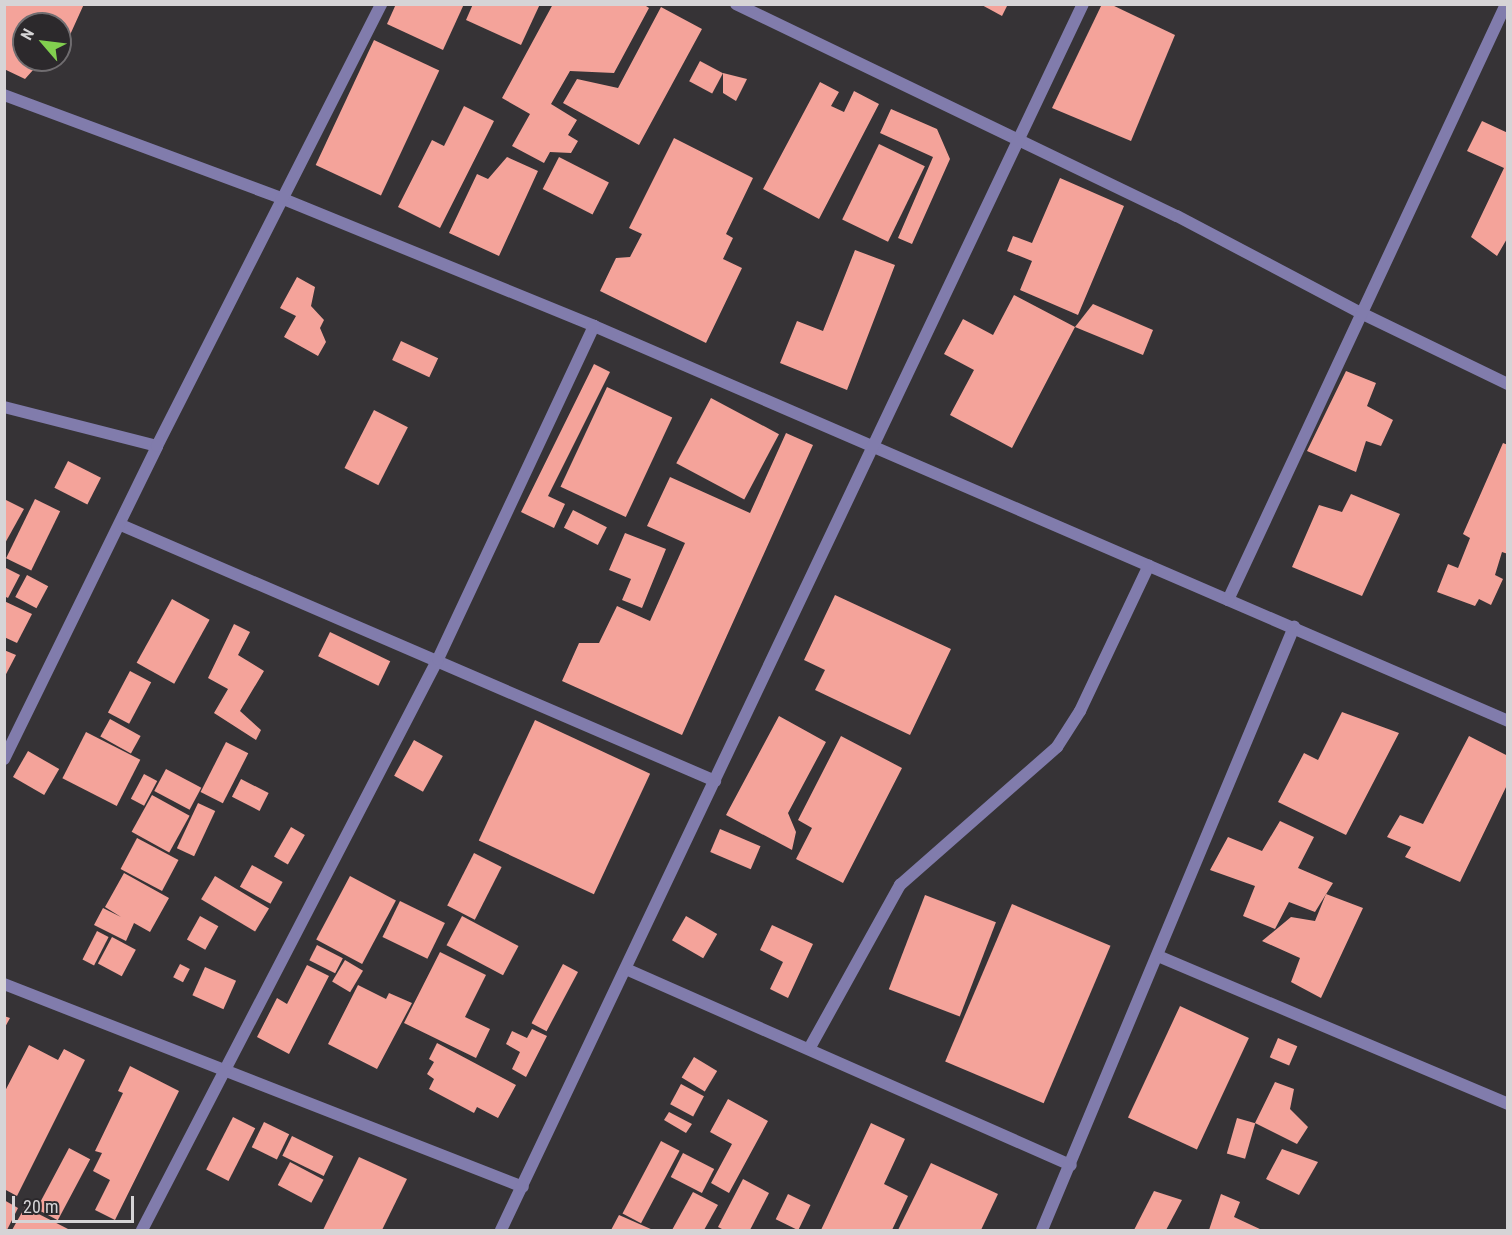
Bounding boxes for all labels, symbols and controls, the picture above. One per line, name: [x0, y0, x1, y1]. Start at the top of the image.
north arrow: [12, 12, 72, 72]
text: N: [17, 25, 38, 43]
scale bar: [15, 1184, 136, 1222]
text: 20 m: [23, 1196, 58, 1217]

